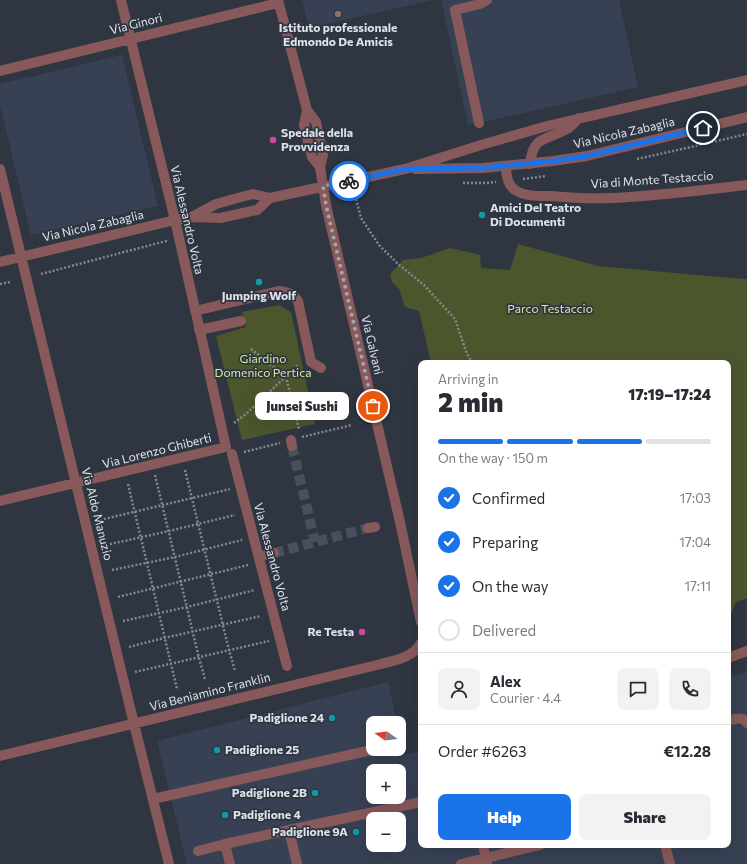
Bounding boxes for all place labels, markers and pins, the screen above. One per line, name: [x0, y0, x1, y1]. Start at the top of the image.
marker: Istituto professionale Edmondo De Amicis: [333, 9, 343, 19]
place label: Istituto professionale Edmondo De Amicis: [279, 20, 397, 48]
pin: [686, 111, 720, 145]
place label: Spedale della Provvidenza: [281, 125, 353, 153]
marker: Spedale della Provvidenza: [268, 135, 278, 145]
place label: Amici Del Teatro Di Documenti: [490, 200, 581, 228]
marker: Amici Del Teatro Di Documenti: [477, 210, 487, 220]
marker: Jumping Wolf: [254, 277, 264, 287]
place label: Jumping Wolf: [222, 288, 296, 303]
pin: [356, 389, 390, 423]
callout: Junsei Sushi: [255, 392, 349, 420]
place label: Re Testa: [307, 624, 354, 638]
marker: Re Testa: [357, 627, 367, 637]
place label: Padiglione 24: [250, 710, 325, 724]
marker: Padiglione 24: [327, 713, 337, 723]
place label: Padiglione 25: [225, 742, 299, 756]
marker: Padiglione 25: [212, 745, 222, 755]
place label: Padiglione 2B: [232, 785, 307, 799]
marker: Padiglione 2B: [310, 788, 320, 798]
place label: Padiglione 4: [233, 807, 301, 821]
marker: Padiglione 4: [220, 810, 230, 820]
place label: Padiglione 9A: [272, 824, 348, 838]
marker: Padiglione 9A: [351, 827, 361, 837]

